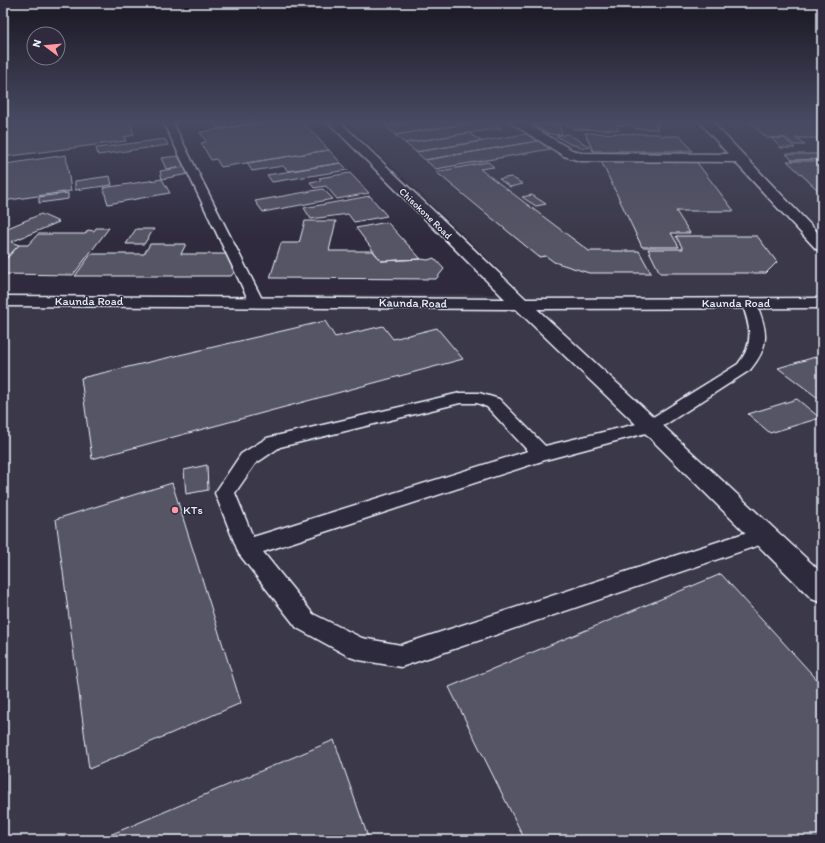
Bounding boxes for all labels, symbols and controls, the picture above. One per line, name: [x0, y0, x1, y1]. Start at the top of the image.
north arrow: [26, 26, 66, 66]
text: N: [30, 38, 44, 49]
street label: Chisokone Road: [397, 185, 455, 242]
street label: Kaunda Road: [55, 294, 124, 308]
street label: Kaunda Road: [379, 295, 448, 311]
street label: Kaunda Road: [702, 296, 771, 310]
place label: KTs: [183, 503, 203, 517]
marker: KTs: [170, 505, 180, 515]

